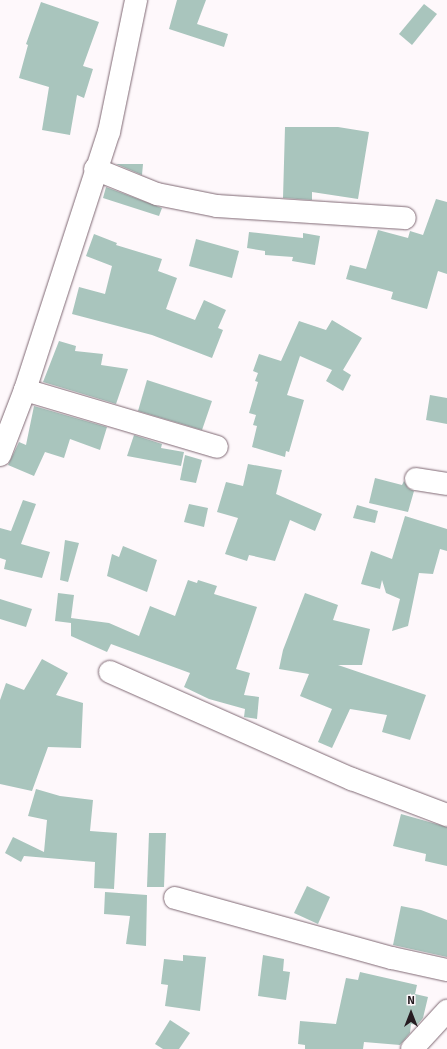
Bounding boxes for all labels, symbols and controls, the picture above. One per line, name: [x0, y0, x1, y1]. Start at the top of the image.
north arrow: [391, 993, 431, 1033]
text: N: [407, 994, 415, 1007]

